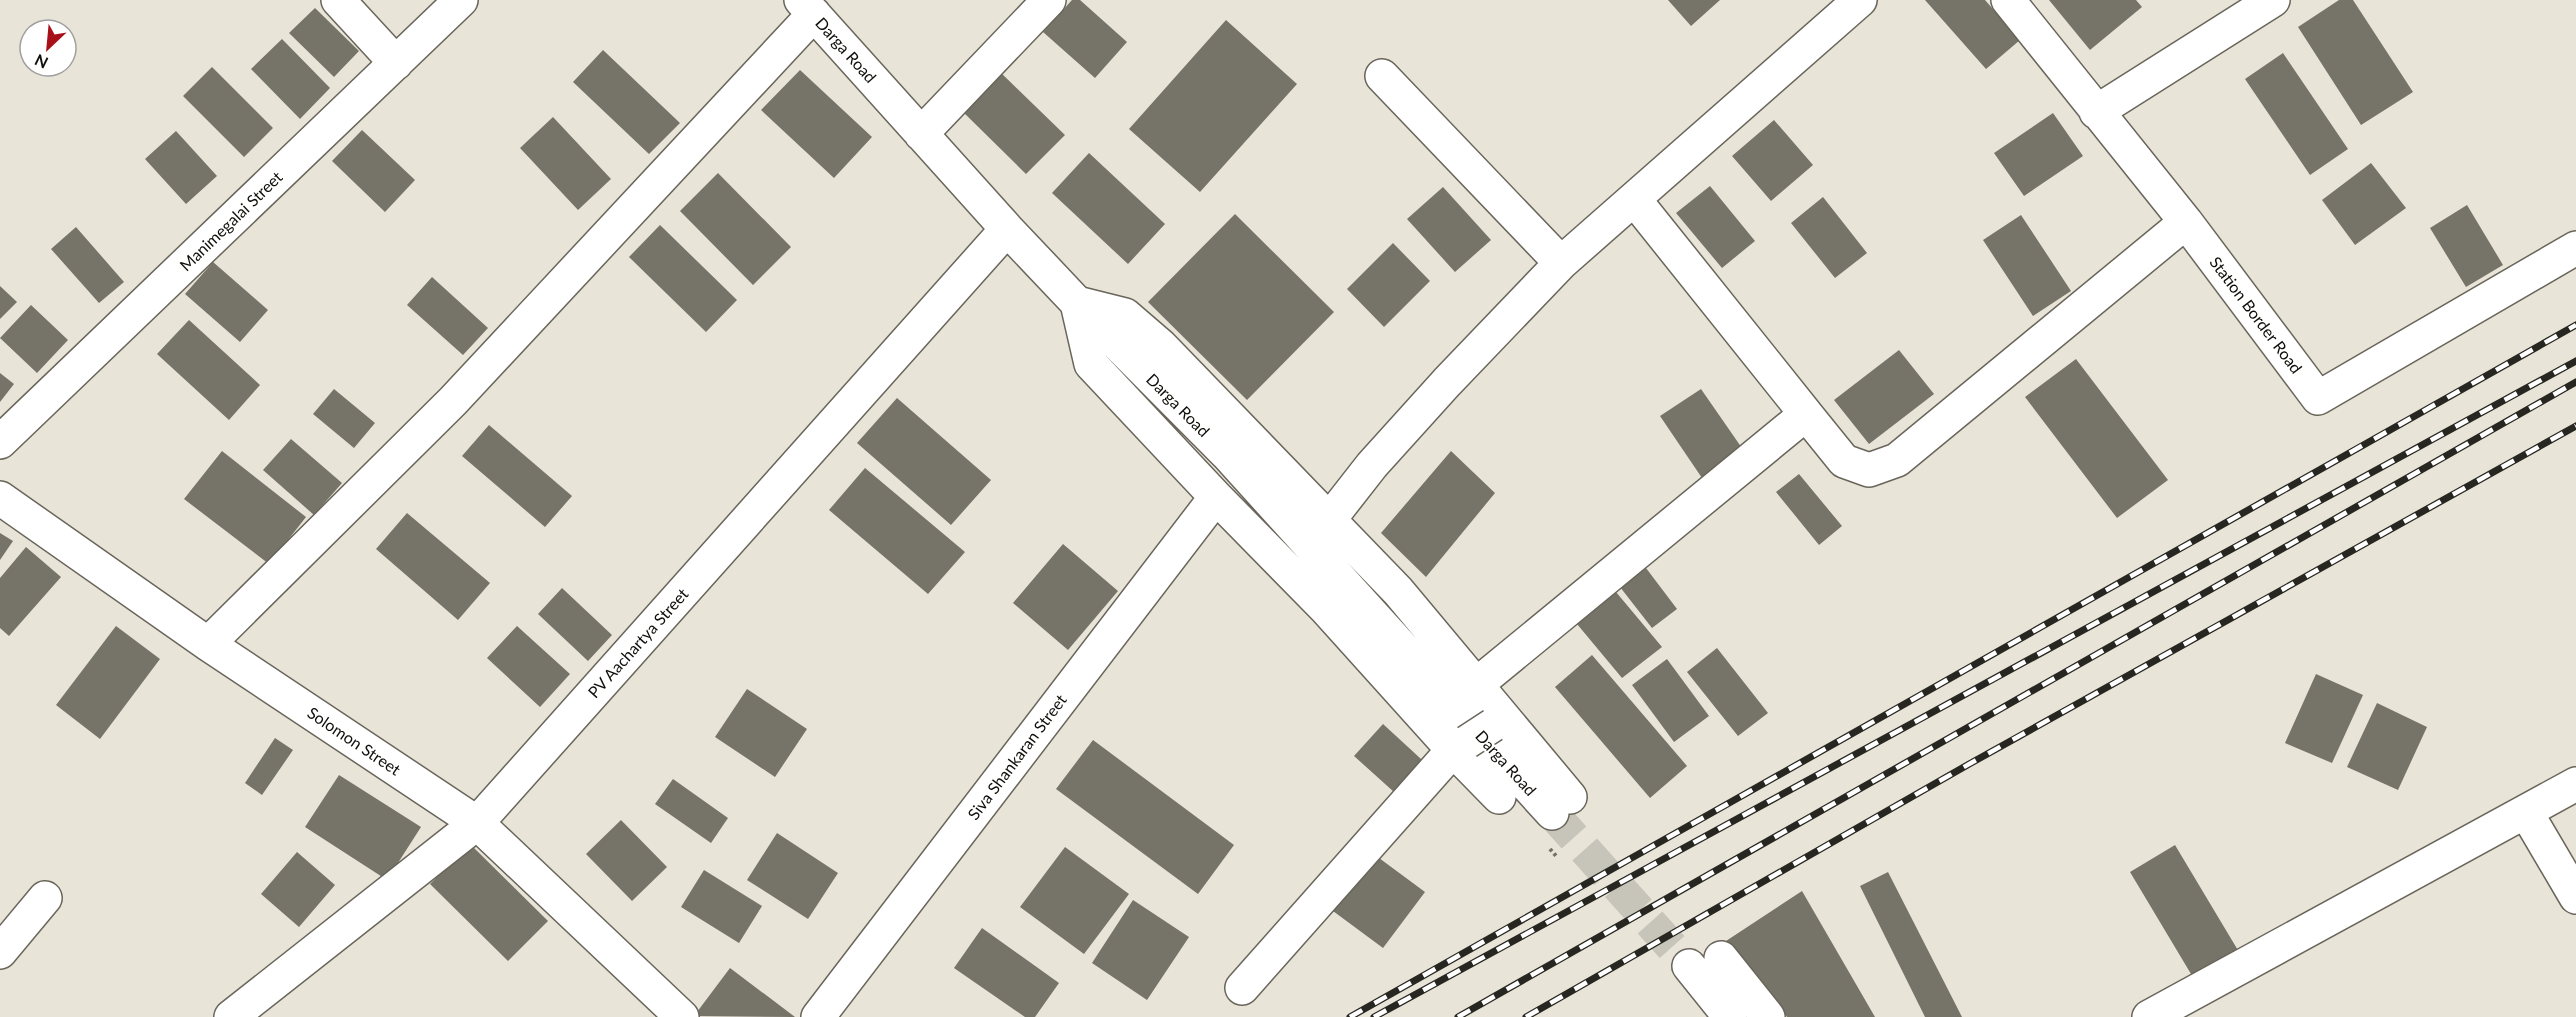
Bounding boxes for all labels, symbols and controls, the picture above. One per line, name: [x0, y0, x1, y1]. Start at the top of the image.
street label: Darga Road: [812, 13, 881, 86]
north arrow: [18, 18, 78, 78]
text: N: [32, 51, 51, 73]
street label: Manimegalai Street: [175, 167, 286, 274]
street label: Station Border Road: [2206, 253, 2306, 377]
street label: Darga Road: [1143, 369, 1214, 440]
street label: PV Aachartya Street: [584, 584, 692, 701]
street label: Siva Shankaran Street: [963, 690, 1070, 823]
street label: Solomon Street: [304, 703, 405, 779]
street label: Darga Road: [1472, 726, 1541, 799]

